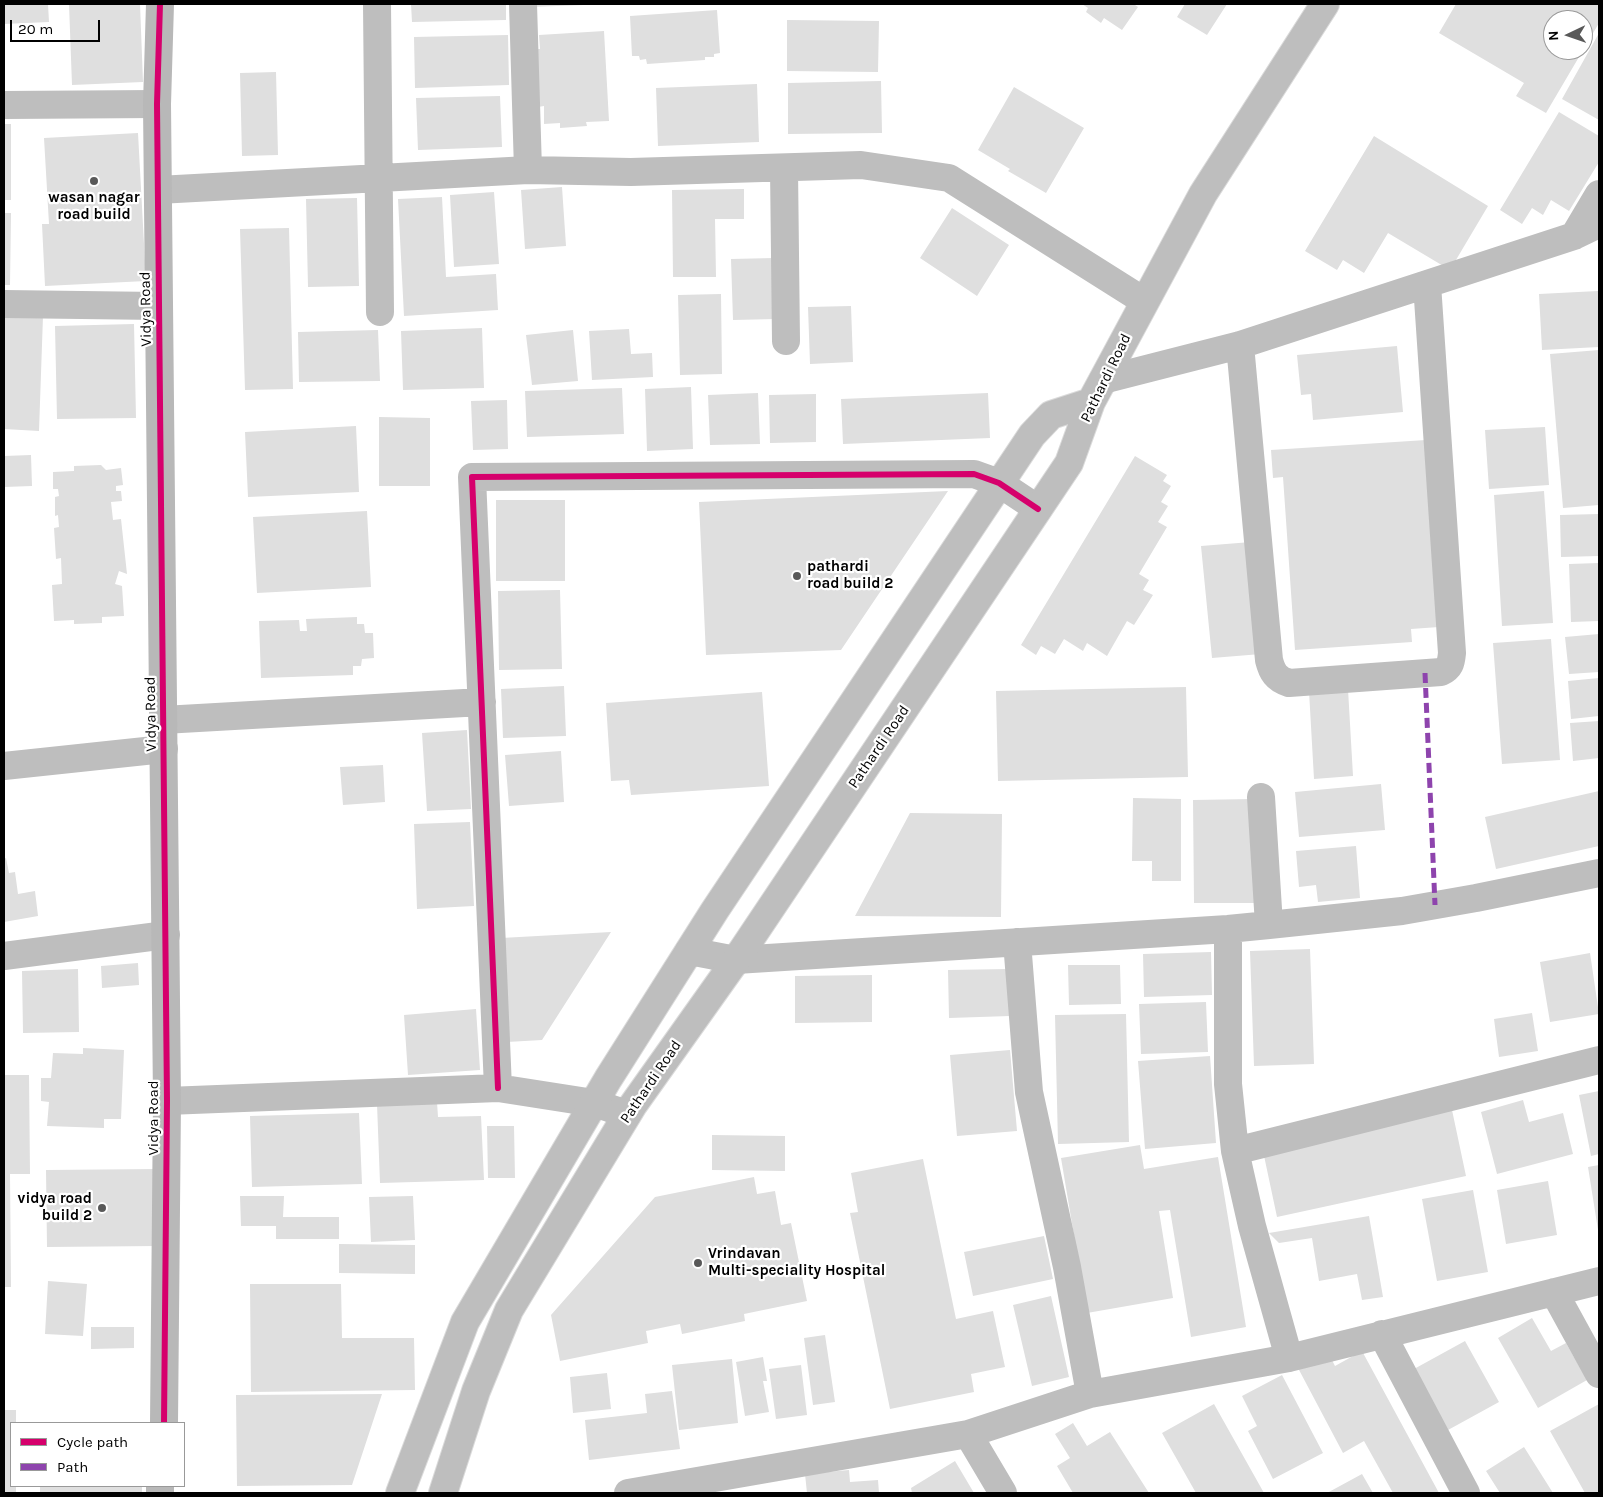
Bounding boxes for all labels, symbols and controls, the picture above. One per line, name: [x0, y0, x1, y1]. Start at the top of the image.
scale bar: [12, 10, 102, 42]
north arrow: [1543, 10, 1593, 60]
text: 20 m: [18, 20, 53, 38]
text: N: [1545, 30, 1562, 41]
marker: wasan nagar road build: [88, 175, 100, 187]
place label: wasan nagar road build: [48, 189, 140, 224]
street label: Vidya Road: [136, 271, 156, 347]
street label: Pathardi Road: [1077, 331, 1135, 425]
place label: pathardi road build 2: [807, 558, 893, 593]
marker: pathardi road build 2: [791, 570, 803, 582]
street label: Vidya Road: [141, 676, 161, 752]
street label: Pathardi Road: [845, 702, 913, 792]
street label: Pathardi Road: [617, 1037, 685, 1127]
street label: Vidya Road: [145, 1080, 163, 1156]
place label: vidya road build 2: [18, 1190, 92, 1225]
marker: vidya road build 2: [96, 1202, 108, 1214]
place label: Vrindavan Multi-speciality Hospital: [708, 1245, 885, 1280]
marker: Vrindavan Multi-speciality Hospital: [692, 1257, 704, 1269]
legend: [10, 1422, 185, 1487]
text: Cycle path: [57, 1433, 128, 1451]
text: Path: [57, 1458, 88, 1476]

